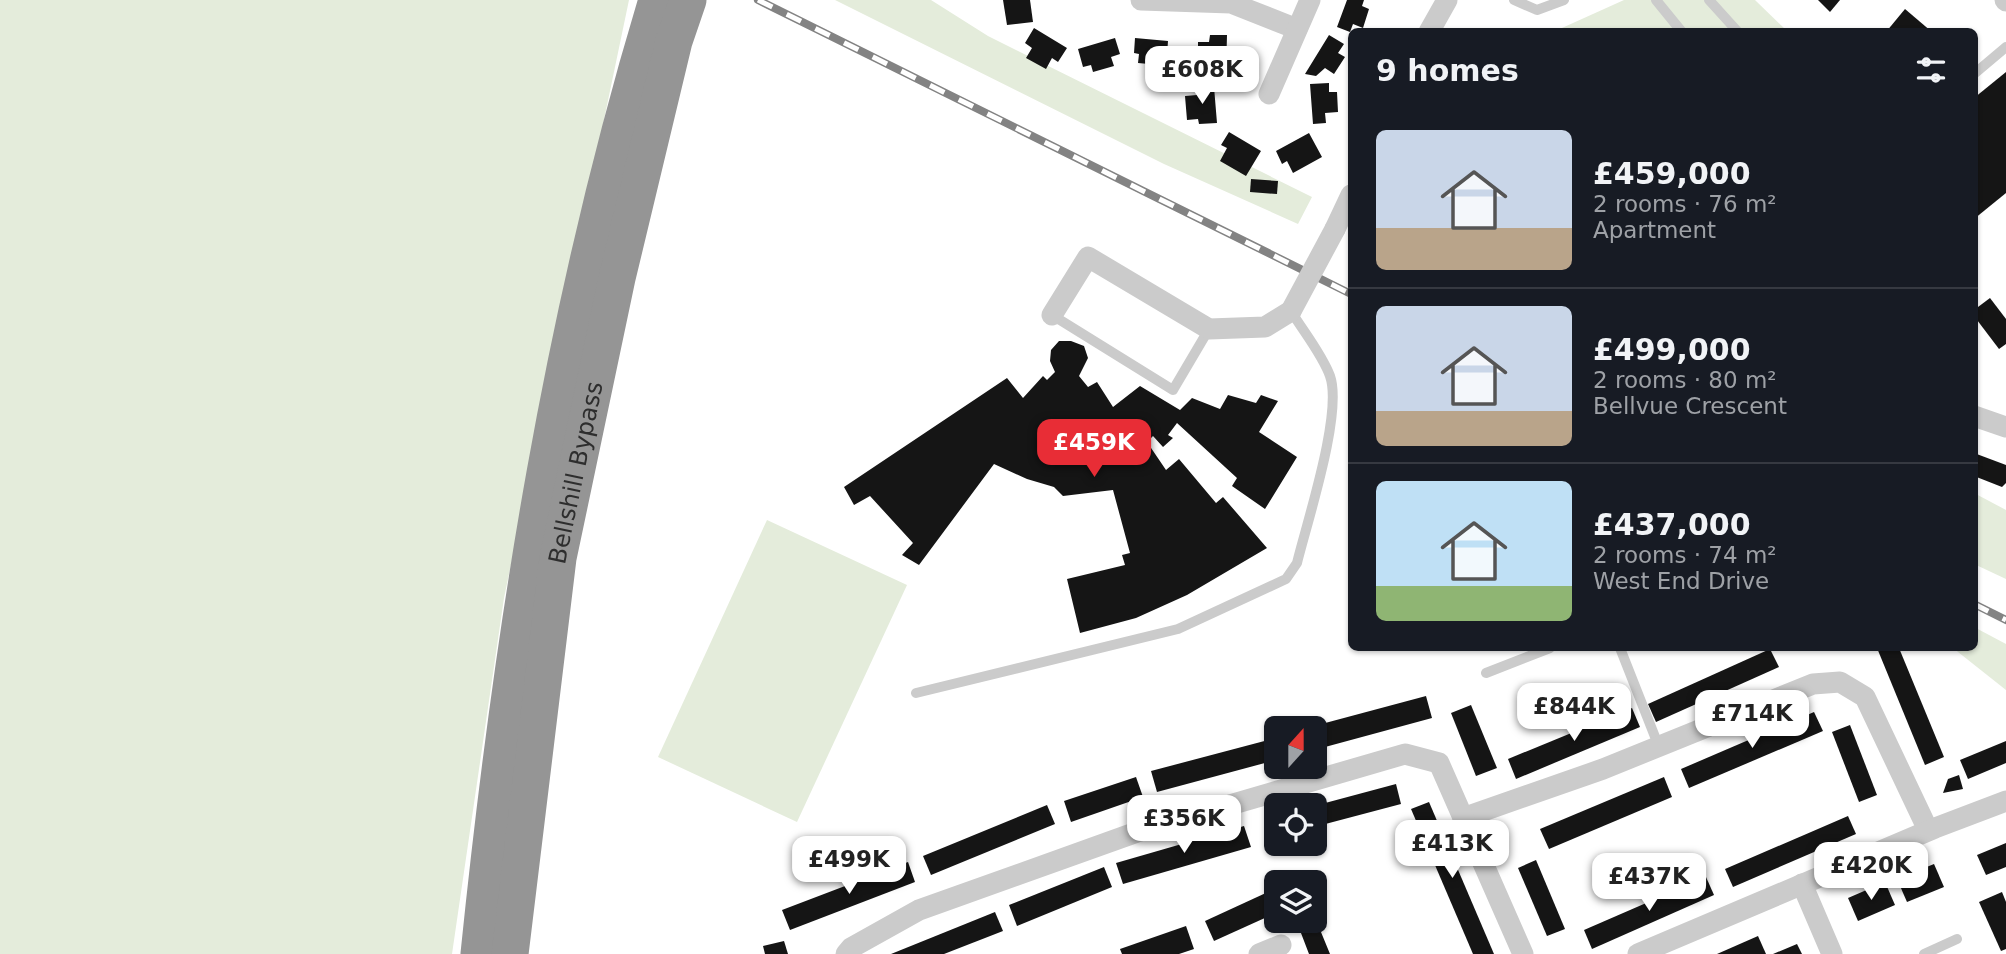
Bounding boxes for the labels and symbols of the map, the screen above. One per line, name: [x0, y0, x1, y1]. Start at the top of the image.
pin: £608K: [1153, 46, 1251, 106]
street label: Bellshill Bypass: [543, 379, 609, 566]
pin: £459K: [1045, 420, 1143, 479]
pin: £844K: [1525, 684, 1623, 743]
pin: £714K: [1703, 690, 1801, 750]
north arrow: [1264, 716, 1326, 779]
pin: £356K: [1135, 796, 1233, 855]
pin: £413K: [1403, 820, 1501, 880]
pin: £499K: [800, 836, 898, 896]
pin: £420K: [1822, 842, 1920, 902]
pin: £437K: [1600, 853, 1698, 913]

